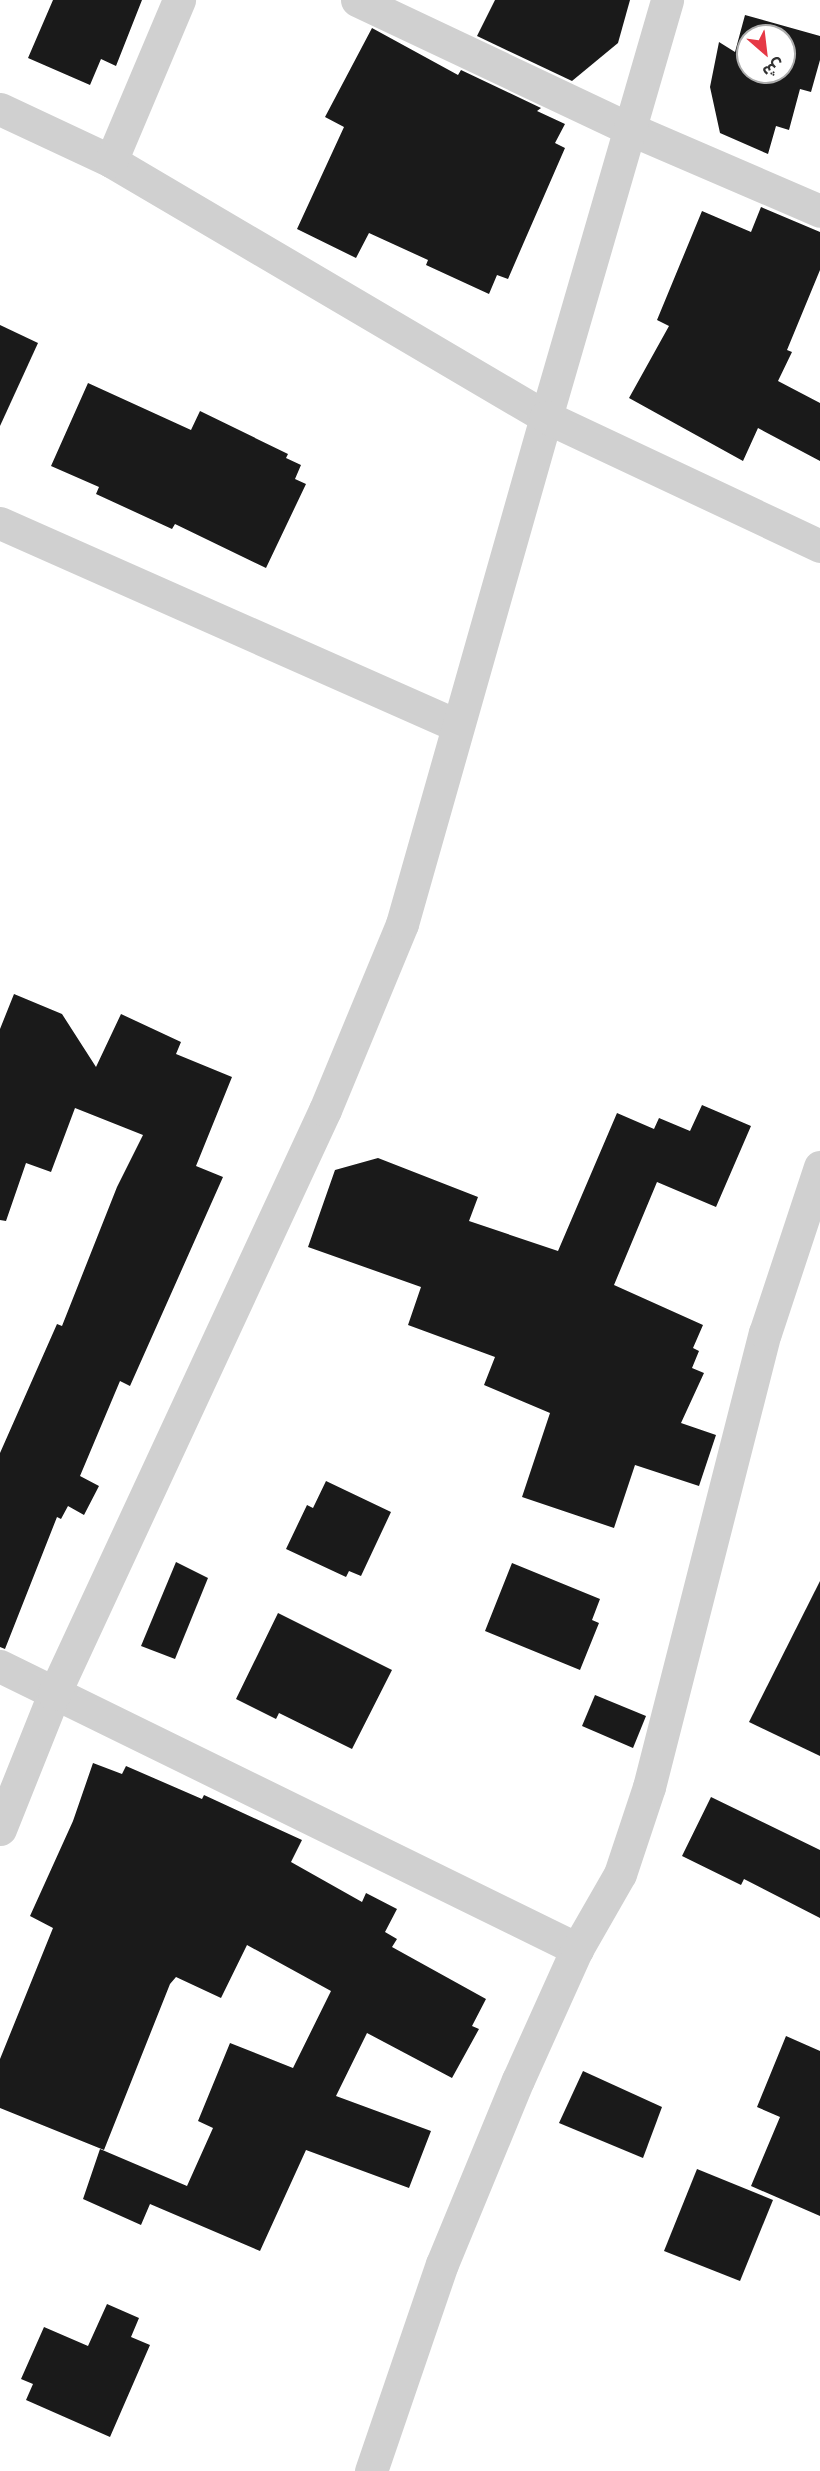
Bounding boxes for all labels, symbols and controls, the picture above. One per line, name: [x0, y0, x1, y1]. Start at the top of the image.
north arrow: [736, 24, 796, 84]
text: ش: [760, 56, 787, 81]

